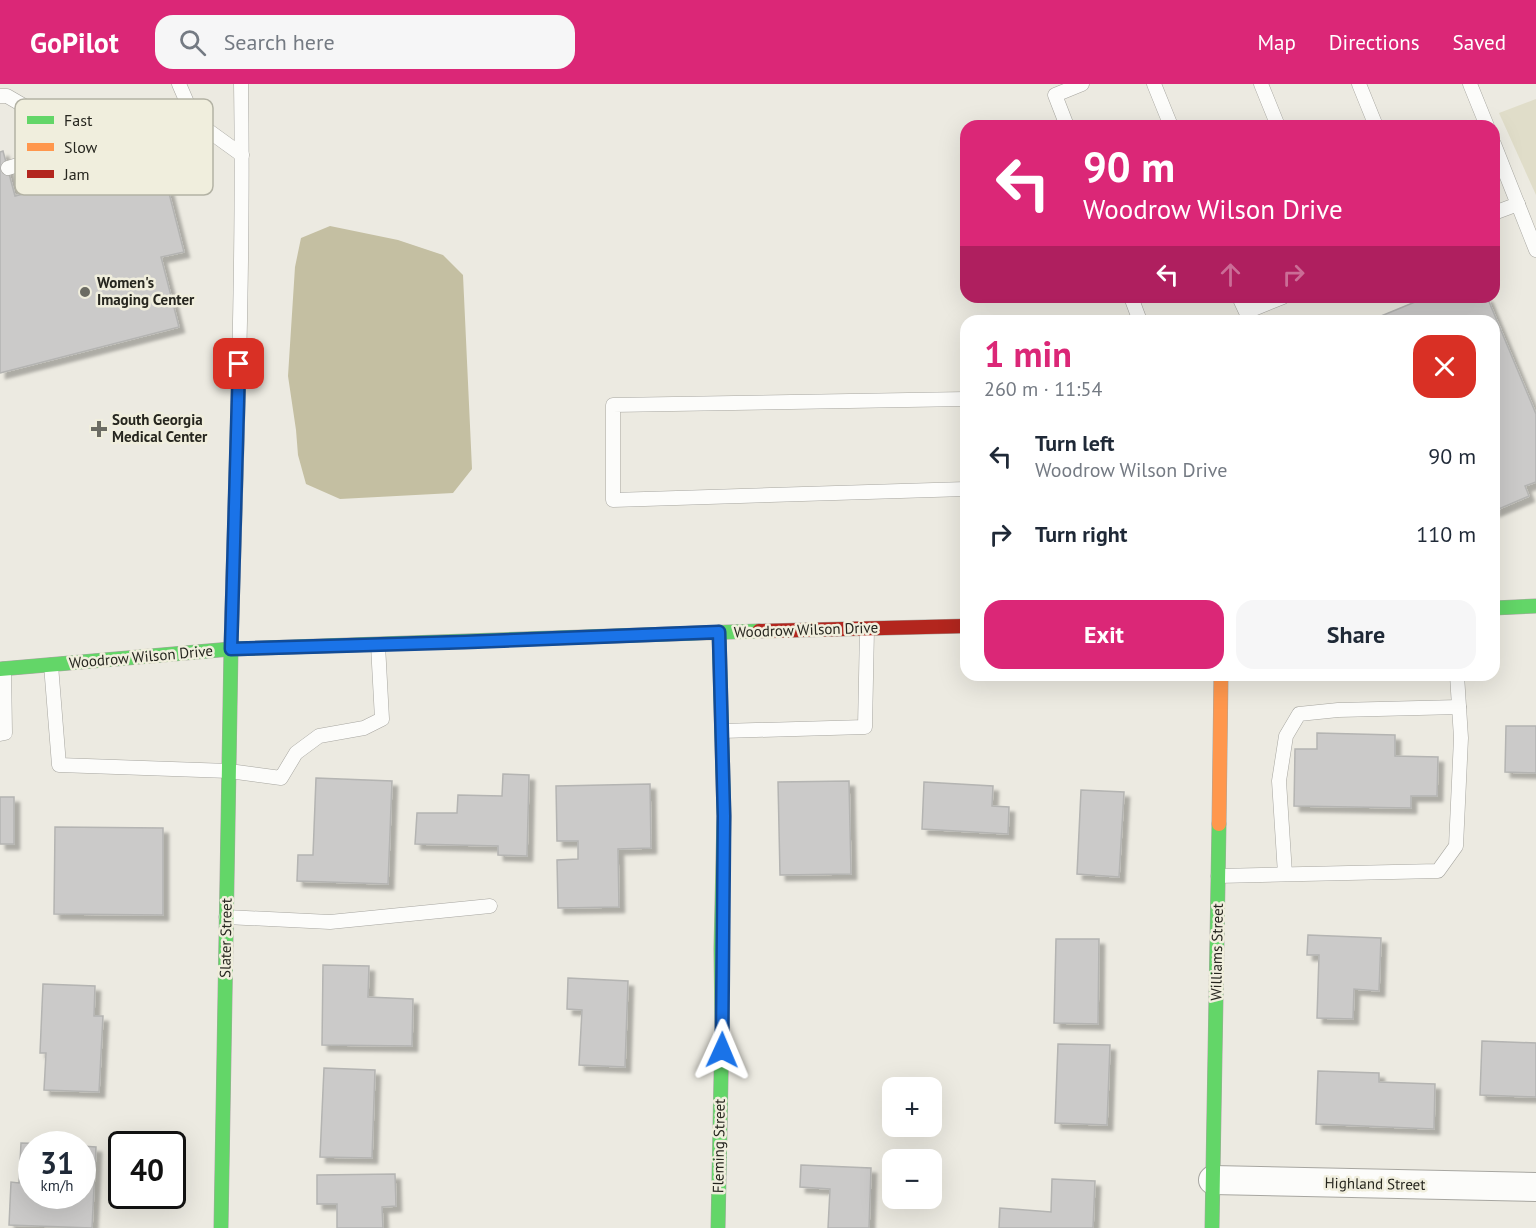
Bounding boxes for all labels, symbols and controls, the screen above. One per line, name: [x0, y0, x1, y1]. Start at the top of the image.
search box: [155, 15, 575, 69]
text: GoPilot: [30, 24, 119, 61]
icon: search: [176, 26, 209, 59]
text: Search here: [224, 28, 335, 56]
text: Map: [1257, 29, 1296, 56]
text: Directions: [1329, 29, 1420, 56]
text: Saved: [1453, 29, 1506, 56]
legend: [15, 99, 213, 195]
text: Fast: [64, 110, 93, 130]
text: Slow: [64, 137, 98, 157]
text: 90 m: [1083, 139, 1175, 194]
icon: left: [984, 144, 1062, 222]
text: Jam: [63, 164, 90, 184]
text: Woodrow Wilson Drive: [1083, 192, 1343, 226]
icon: left: [1151, 258, 1184, 291]
icon: ahead: [1214, 258, 1247, 291]
icon: right: [1277, 258, 1310, 291]
place label: Women's Imaging Center: [97, 273, 195, 309]
marker: Women's Imaging Center: [78, 285, 92, 299]
text: 1 min: [984, 330, 1072, 377]
button: close: [1413, 335, 1476, 398]
pin: [213, 338, 264, 389]
icon: arrive: [222, 347, 255, 380]
text: 260 m · 11:54: [984, 376, 1102, 402]
place label: South Georgia Medical Center: [112, 410, 208, 446]
marker: South Georgia Medical Center: [90, 420, 108, 438]
text: Turn left: [1035, 429, 1115, 457]
icon: left: [984, 440, 1017, 473]
text: 90 m: [1428, 442, 1476, 470]
text: Woodrow Wilson Drive: [1035, 457, 1227, 483]
icon: right: [984, 518, 1017, 551]
text: Turn right: [1035, 520, 1127, 548]
text: 110 m: [1416, 520, 1476, 548]
button: Exit: [984, 600, 1224, 669]
button: Share: [1236, 600, 1476, 669]
street label: Woodrow Wilson Drive: [734, 617, 878, 642]
street label: Woodrow Wilson Drive: [68, 641, 214, 672]
street label: Slater Street: [215, 898, 236, 978]
street label: Williams Street: [1206, 903, 1227, 1001]
position arrow: [690, 1018, 754, 1082]
map controls: [882, 1077, 942, 1209]
button: +: [882, 1077, 942, 1137]
street label: Fleming Street: [708, 1099, 729, 1193]
speed limit sign: 40: [108, 1131, 186, 1209]
text: 31: [40, 1143, 74, 1182]
button: −: [882, 1149, 942, 1209]
street label: Highland Street: [1324, 1173, 1426, 1194]
text: km/h: [41, 1176, 73, 1195]

